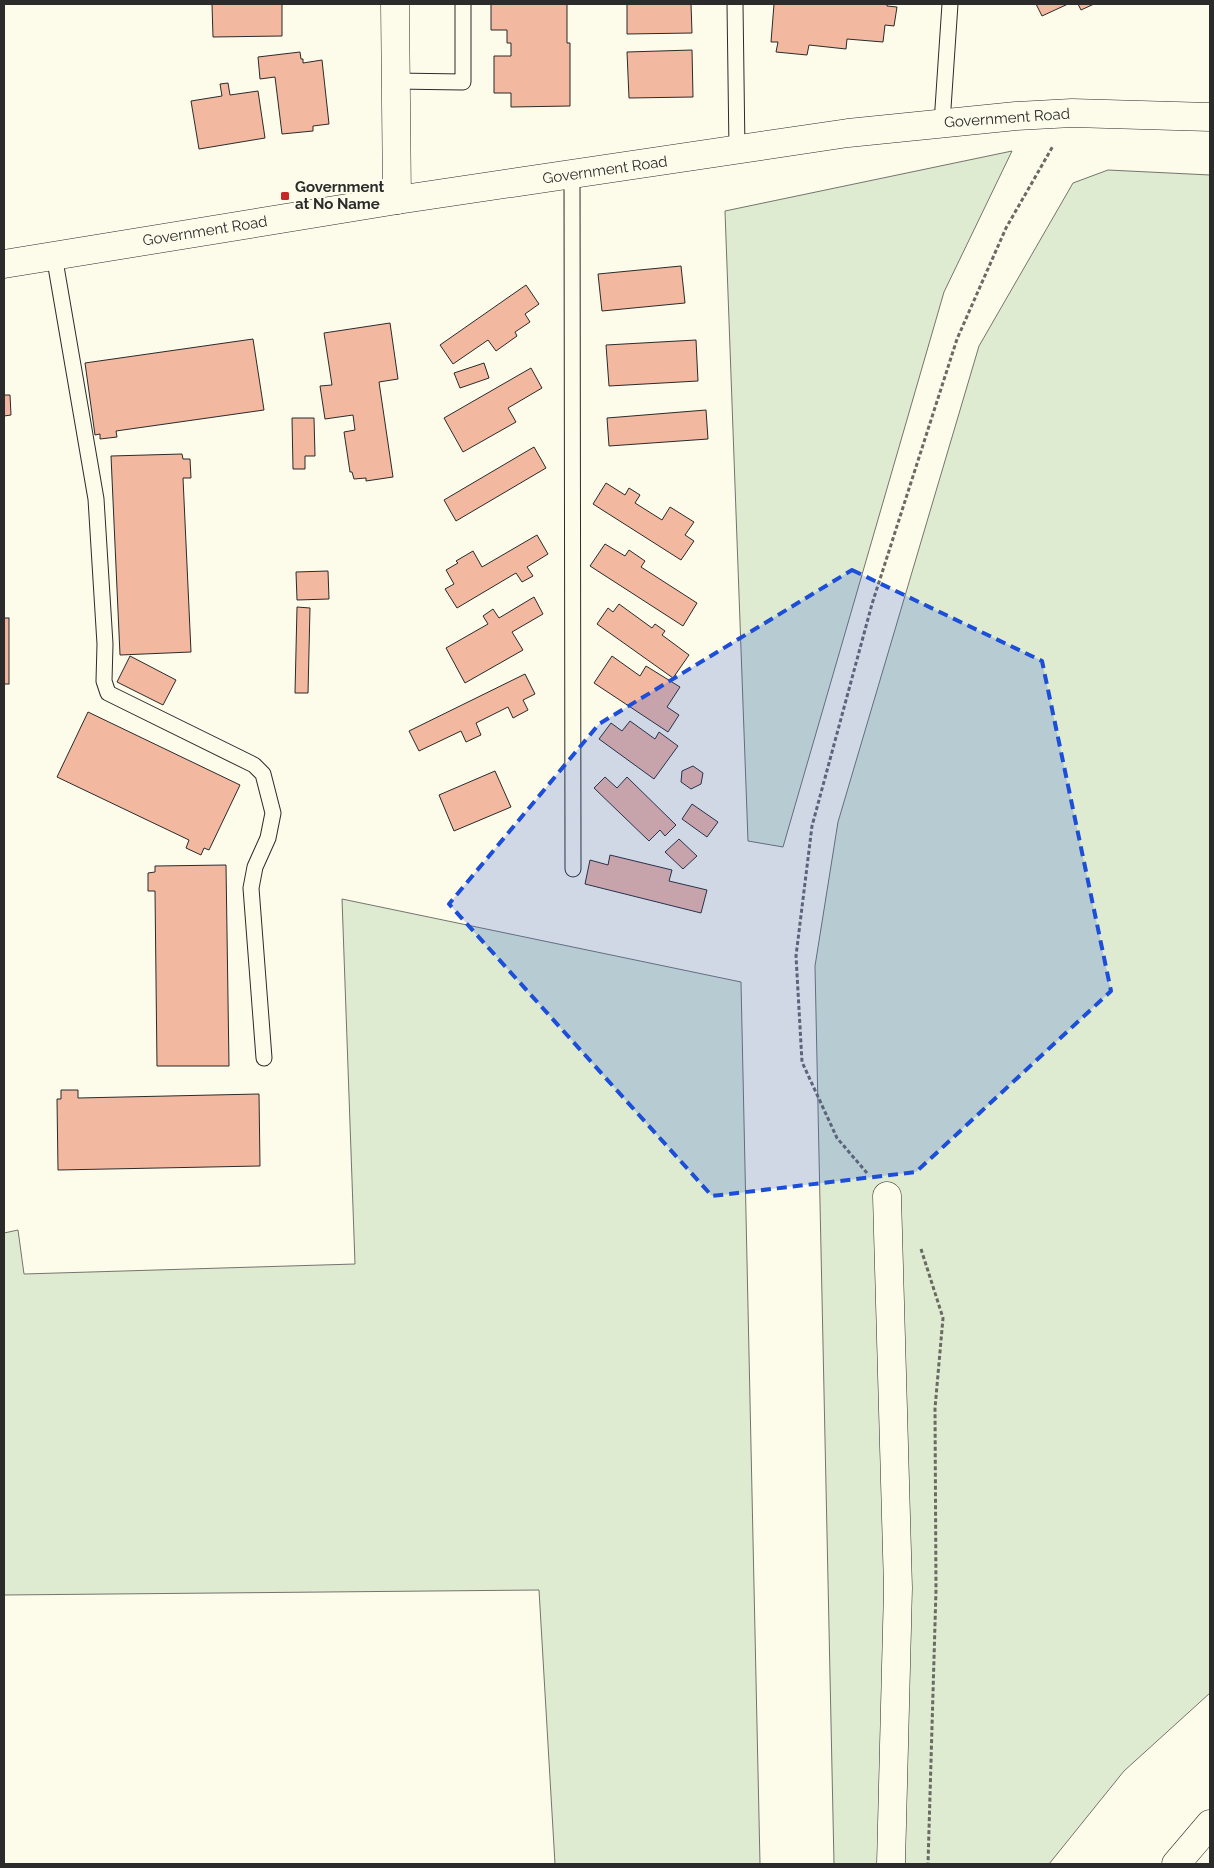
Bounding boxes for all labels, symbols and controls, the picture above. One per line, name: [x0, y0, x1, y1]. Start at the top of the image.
street label: Government Road: [944, 105, 1070, 131]
street label: Government Road: [541, 152, 669, 188]
place label: Government at No Name: [295, 178, 384, 213]
marker: Government at No Name: [279, 190, 291, 202]
street label: Government Road: [141, 212, 269, 250]

